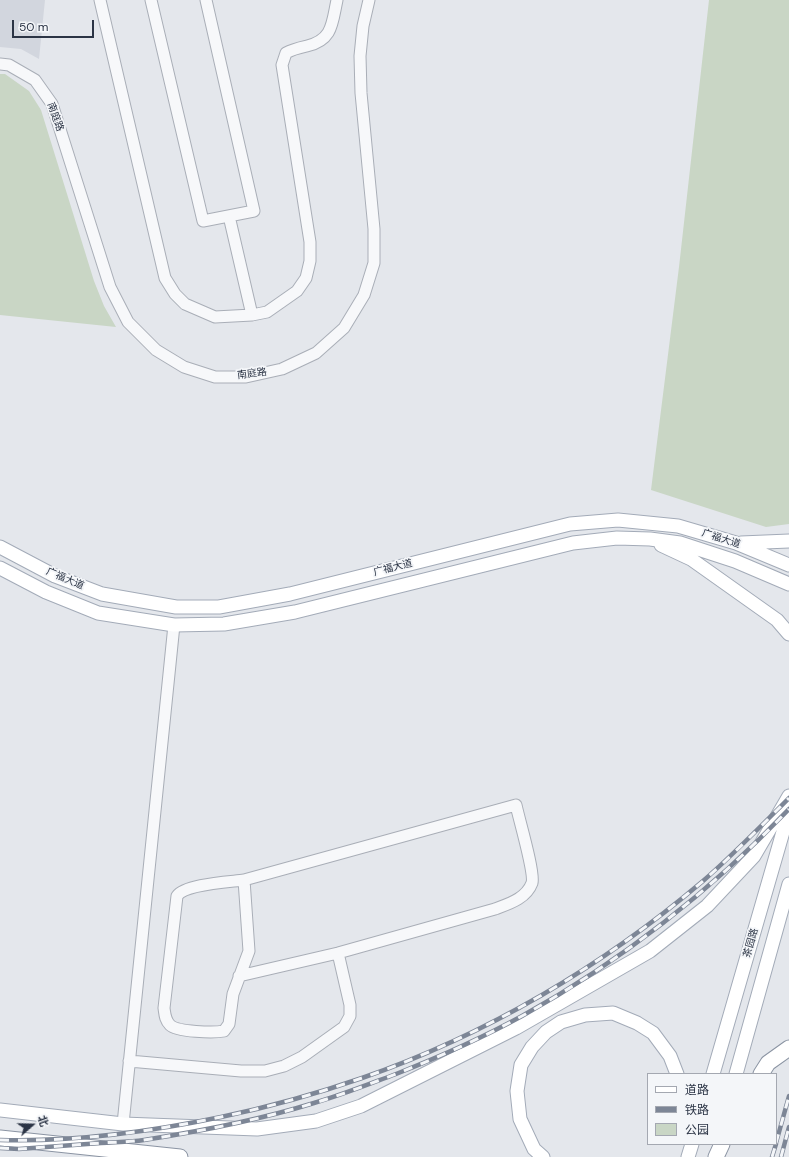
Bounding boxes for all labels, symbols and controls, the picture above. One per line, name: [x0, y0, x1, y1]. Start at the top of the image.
scale bar: [14, 12, 96, 38]
text: 50 m: [19, 19, 48, 35]
street label: 南庭路: [44, 101, 66, 133]
street label: 南庭路: [236, 366, 268, 382]
street label: 广福大道: [700, 527, 742, 551]
street label: 广福大道: [372, 557, 414, 579]
street label: 广福大道: [44, 566, 86, 592]
street label: 茶园路: [741, 927, 761, 959]
legend: [647, 1073, 777, 1145]
text: 道路: [685, 1082, 709, 1098]
text: 铁路: [685, 1102, 709, 1118]
north arrow: [12, 1105, 52, 1145]
text: 北: [35, 1113, 52, 1128]
text: 公园: [685, 1122, 709, 1138]

